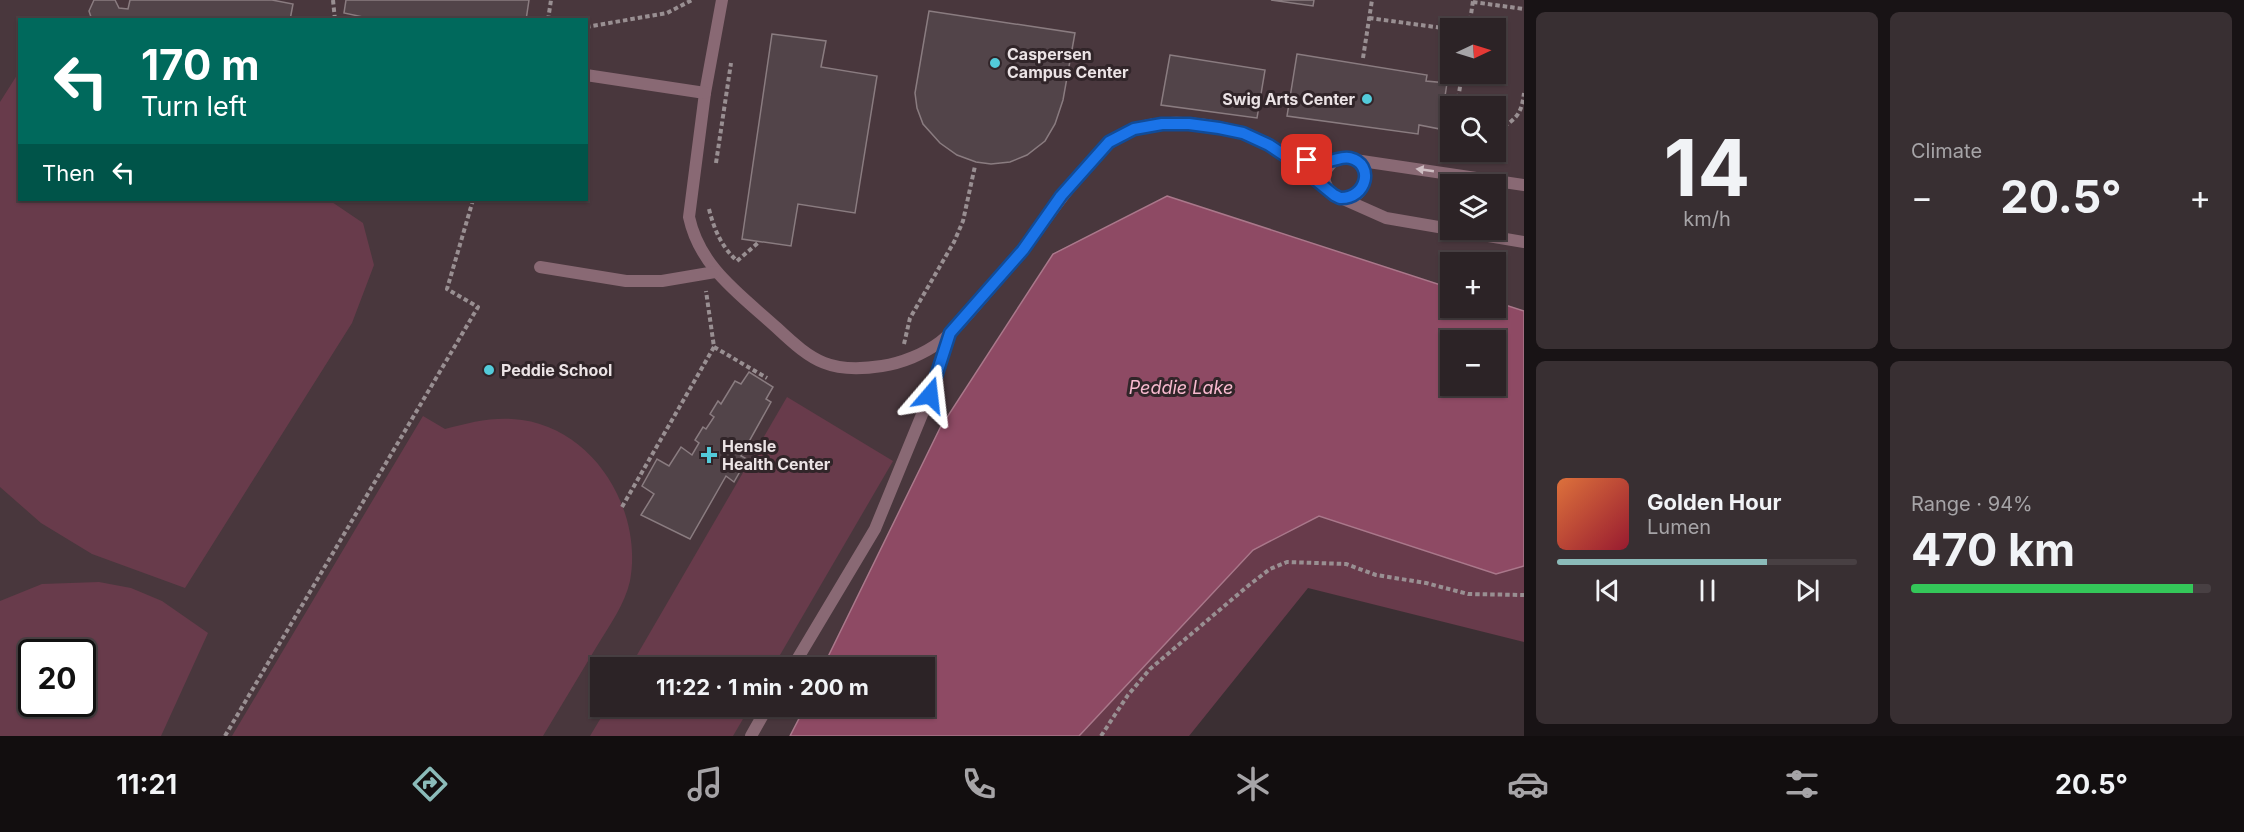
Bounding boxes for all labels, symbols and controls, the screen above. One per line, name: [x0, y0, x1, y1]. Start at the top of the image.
north arrow: [1440, 18, 1506, 84]
map controls: [1440, 18, 1506, 396]
text: 170 m: [141, 39, 259, 90]
icon: left: [42, 42, 120, 120]
place label: Caspersen Campus Center: [1007, 44, 1129, 82]
marker: Caspersen Campus Center: [988, 56, 1002, 70]
place label: Swig Arts Center: [1222, 89, 1355, 109]
text: Turn left: [141, 90, 247, 123]
marker: Swig Arts Center: [1360, 92, 1374, 106]
button: search: [1440, 96, 1506, 162]
text: 14: [1664, 120, 1750, 215]
pin: [1281, 134, 1332, 185]
text: Climate: [1911, 139, 1982, 163]
icon: arrive: [1290, 143, 1323, 176]
icon: left: [107, 156, 140, 189]
text: Then: [42, 160, 95, 186]
one-way arrow: [1415, 166, 1434, 175]
text: 20.5°: [2000, 169, 2122, 224]
button: layers: [1440, 174, 1506, 240]
text: −: [1911, 177, 1933, 217]
text: +: [2189, 177, 2211, 217]
text: km/h: [1683, 207, 1731, 231]
button: +: [1440, 252, 1506, 318]
button: −: [1440, 330, 1506, 396]
place label: Peddie School: [501, 360, 612, 380]
marker: Peddie School: [482, 363, 496, 377]
position arrow: [898, 363, 962, 427]
water label: Peddie Lake: [1129, 377, 1233, 398]
place label: Hensle Health Center: [722, 436, 831, 474]
marker: Hensle Health Center: [700, 446, 718, 464]
text: Golden Hour: [1647, 489, 1781, 515]
text: Range · 94%: [1911, 492, 2033, 516]
text: Lumen: [1647, 515, 1711, 539]
text: 470 km: [1911, 522, 2075, 577]
icon: previous: [1591, 574, 1624, 607]
icon: pause: [1691, 574, 1724, 607]
icon: next: [1791, 574, 1824, 607]
speed limit sign: 20: [18, 639, 96, 717]
text: 11:22 · 1 min · 200 m: [656, 674, 869, 700]
icon: directions: [409, 763, 451, 805]
icon: music: [684, 763, 726, 805]
icon: phone: [958, 763, 1000, 805]
icon: climate: [1232, 763, 1274, 805]
icon: car: [1507, 763, 1549, 805]
icon: filters: [1781, 763, 1823, 805]
text: 11:21: [116, 768, 177, 801]
text: 20.5°: [2055, 768, 2128, 801]

